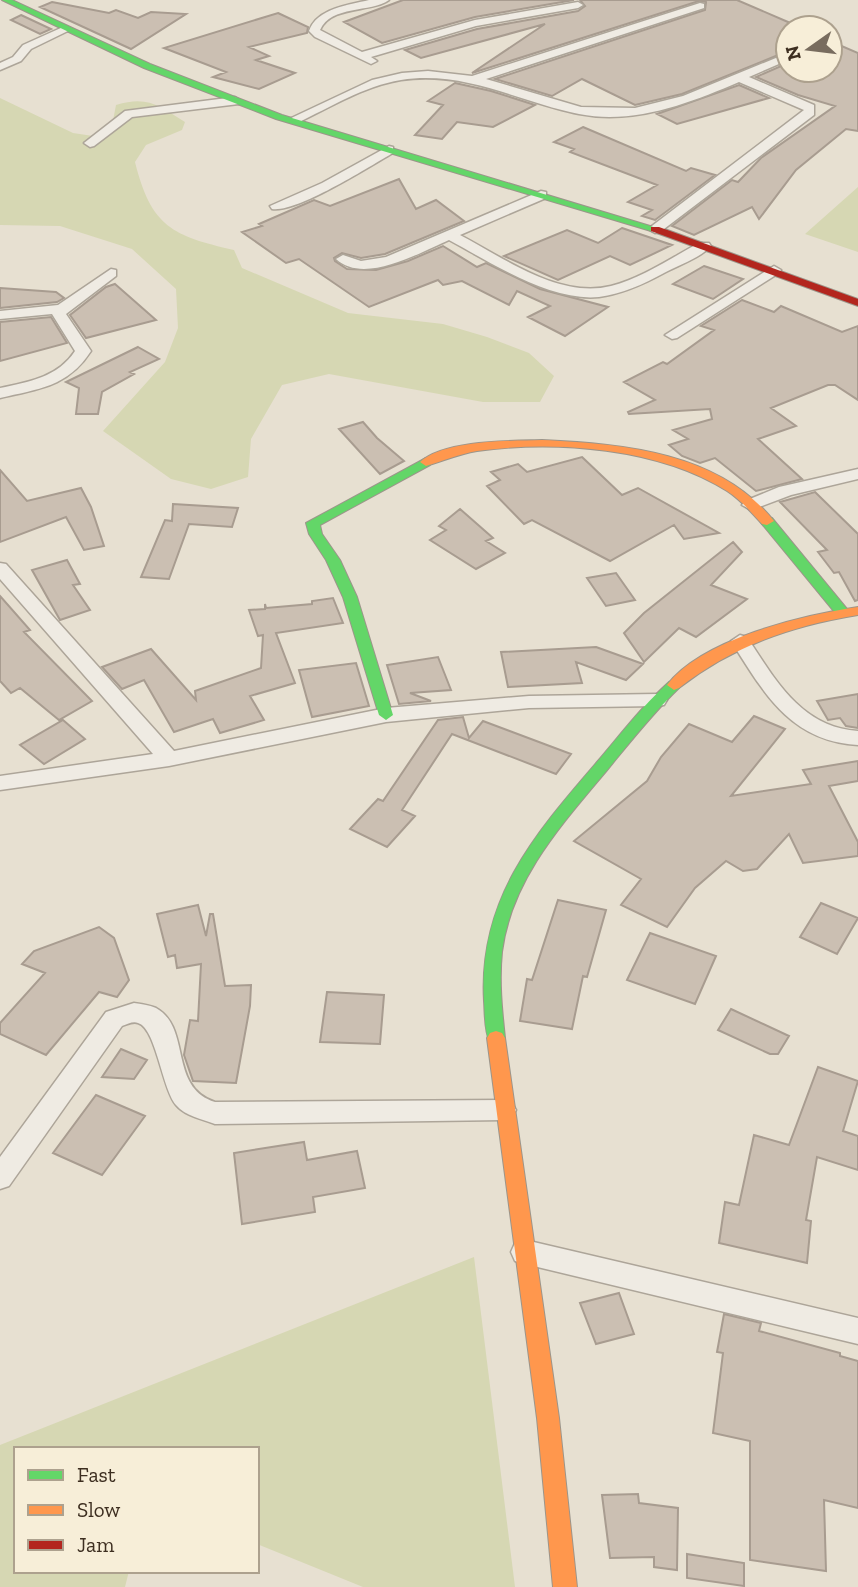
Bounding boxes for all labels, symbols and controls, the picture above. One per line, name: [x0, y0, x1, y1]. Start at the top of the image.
north arrow: [774, 14, 844, 84]
text: N: [780, 43, 806, 63]
legend: [14, 1447, 259, 1573]
text: Fast: [77, 1462, 116, 1487]
text: Slow: [77, 1497, 120, 1522]
text: Jam: [77, 1532, 114, 1557]

